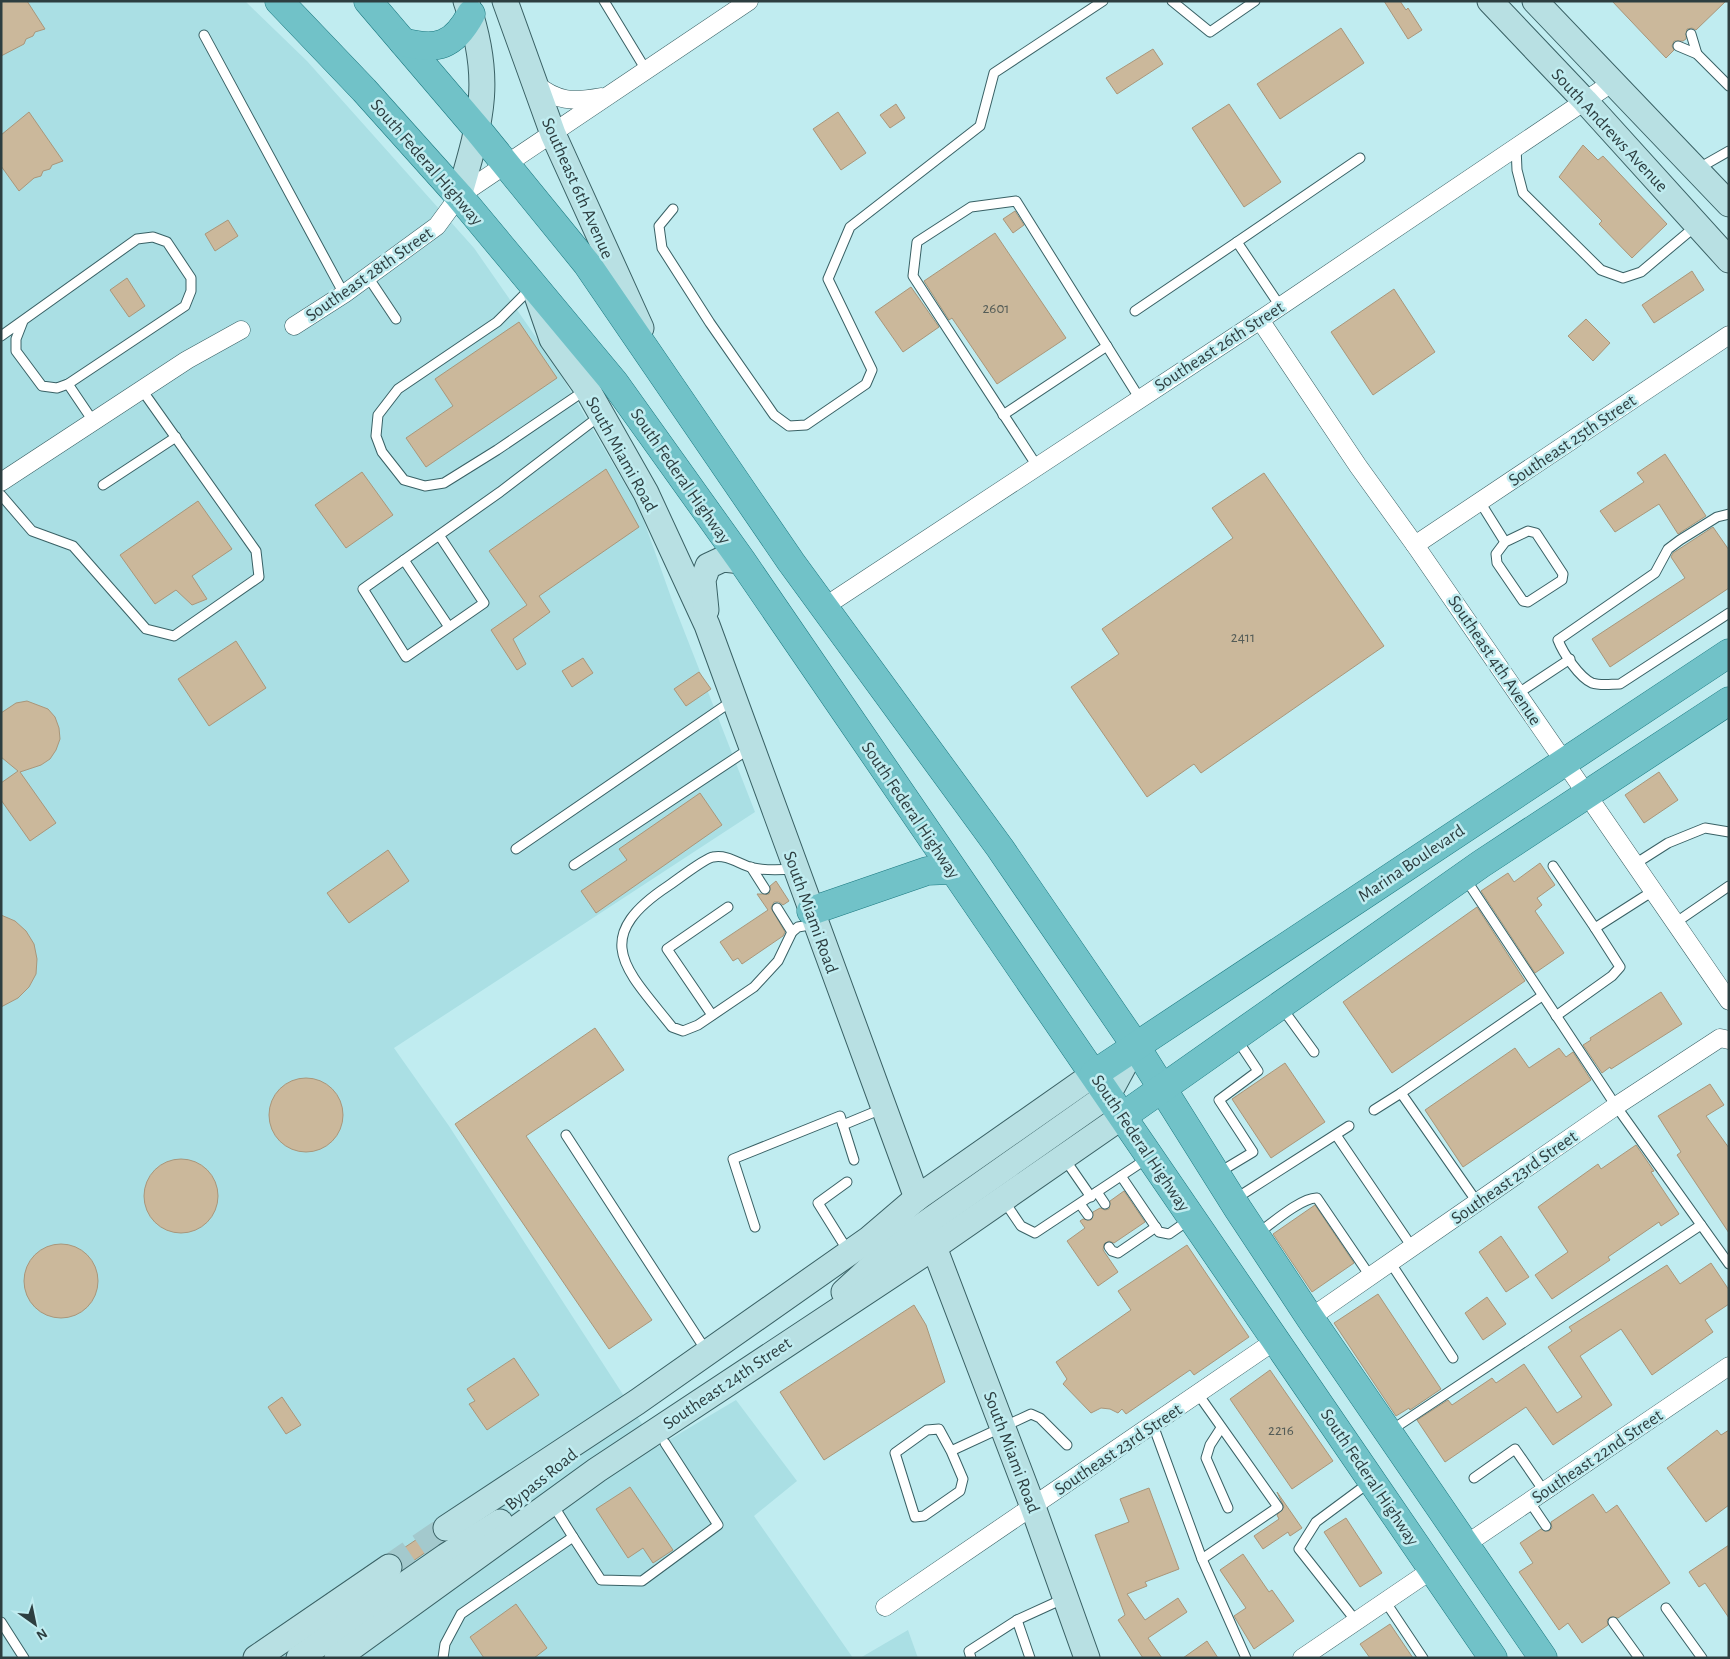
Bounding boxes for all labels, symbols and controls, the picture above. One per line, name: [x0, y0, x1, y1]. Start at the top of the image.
street label: South Andrews Avenue: [1548, 66, 1671, 196]
street label: South Federal Highway: [367, 96, 486, 229]
street label: Southeast 6th Avenue: [538, 115, 616, 262]
street label: Southeast 28th Street: [303, 224, 437, 325]
street label: Southeast 26th Street: [1152, 298, 1288, 395]
house number: 2601: [983, 301, 1009, 316]
street label: Southeast 25th Street: [1506, 391, 1640, 490]
street label: South Miami Road: [582, 394, 660, 515]
street label: South Federal Highway: [627, 406, 734, 548]
street label: Southeast 4th Avenue: [1444, 592, 1544, 729]
house number: 2411: [1231, 630, 1255, 645]
street label: South Federal Highway: [858, 739, 963, 882]
street label: Marina Boulevard: [1355, 822, 1468, 906]
street label: South Miami Road: [780, 849, 840, 976]
street label: South Federal Highway: [1088, 1072, 1193, 1215]
street label: Southeast 23rd Street: [1448, 1127, 1581, 1228]
street label: Southeast 24th Street: [660, 1334, 795, 1433]
street label: South Miami Road: [980, 1389, 1042, 1516]
street label: Southeast 23rd Street: [1052, 1400, 1186, 1499]
street label: South Federal Highway: [1317, 1406, 1422, 1549]
street label: Southeast 22nd Street: [1529, 1406, 1666, 1507]
house number: 2216: [1268, 1423, 1294, 1438]
street label: Bypass Road: [502, 1445, 581, 1514]
north arrow: [10, 1599, 60, 1649]
text: N: [34, 1626, 49, 1643]

